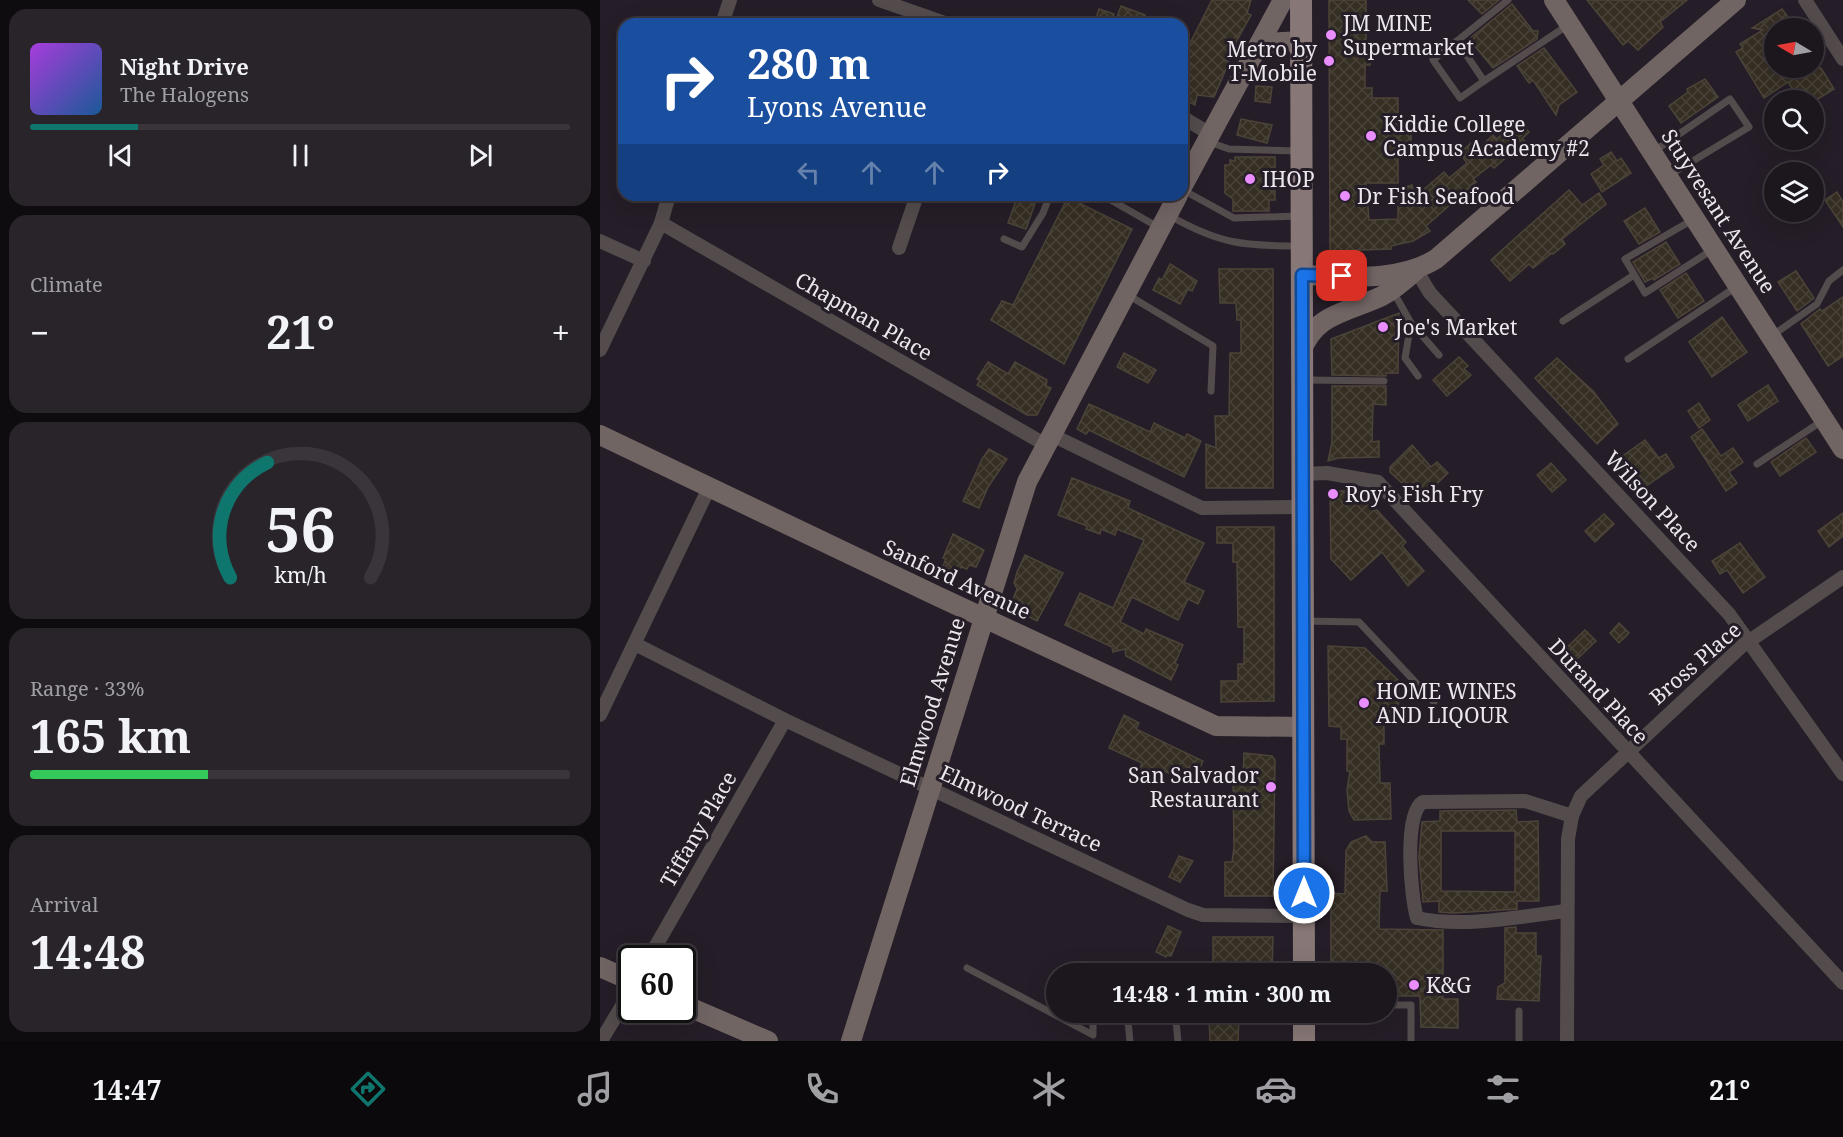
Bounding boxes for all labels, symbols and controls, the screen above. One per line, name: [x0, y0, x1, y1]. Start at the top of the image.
place label: JM MINE Supermarket: [1342, 9, 1474, 61]
north arrow: [1764, 18, 1824, 78]
map controls: [1764, 18, 1824, 222]
marker: JM MINE Supermarket: [1324, 28, 1338, 42]
text: 280 m: [747, 34, 871, 91]
place label: Metro by T-Mobile: [1227, 35, 1317, 87]
icon: right: [648, 42, 726, 120]
text: Night Drive: [120, 51, 249, 81]
marker: Metro by T-Mobile: [1322, 54, 1336, 68]
text: The Halogens: [120, 81, 249, 108]
text: Lyons Avenue: [747, 88, 927, 125]
button: search: [1764, 90, 1824, 150]
place label: Kiddie College Campus Academy #2: [1383, 110, 1590, 162]
street label: Stuyvesant Avenue: [1655, 124, 1783, 298]
marker: Kiddie College Campus Academy #2: [1364, 129, 1378, 143]
icon: previous: [104, 139, 137, 172]
icon: pause: [284, 139, 317, 172]
icon: next: [464, 139, 497, 172]
icon: left: [792, 156, 825, 189]
icon: ahead: [855, 156, 888, 189]
icon: ahead: [918, 156, 951, 189]
icon: right: [981, 156, 1014, 189]
button: layers: [1764, 162, 1824, 222]
place label: IHOP: [1262, 165, 1315, 193]
marker: IHOP: [1243, 172, 1257, 186]
place label: Dr Fish Seafood: [1357, 182, 1514, 210]
marker: Dr Fish Seafood: [1338, 189, 1352, 203]
pin: [1316, 250, 1367, 301]
icon: arrive: [1325, 259, 1358, 292]
street label: Chapman Place: [790, 265, 938, 367]
text: Climate: [30, 271, 103, 298]
text: 21°: [266, 301, 335, 362]
text: −: [30, 310, 49, 355]
text: +: [552, 310, 570, 355]
place label: Joe's Market: [1394, 313, 1517, 341]
marker: Joe's Market: [1376, 320, 1390, 334]
street label: Wilson Place: [1599, 444, 1707, 558]
place label: Roy's Fish Fry: [1345, 480, 1484, 508]
text: 56: [265, 485, 335, 570]
marker: Roy's Fish Fry: [1326, 487, 1340, 501]
street label: Sanford Avenue: [879, 533, 1035, 625]
text: km/h: [274, 560, 327, 589]
street label: Elmwood Avenue: [893, 614, 971, 790]
street label: Bross Place: [1643, 615, 1747, 711]
street label: Durand Place: [1543, 632, 1655, 750]
text: Range · 33%: [30, 675, 144, 702]
place label: HOME WINES AND LIQOUR: [1376, 677, 1517, 729]
marker: HOME WINES AND LIQOUR: [1357, 696, 1371, 710]
text: 165 km: [30, 705, 191, 766]
street label: Elmwood Terrace: [935, 758, 1107, 858]
place label: San Salvador Restaurant: [1128, 761, 1259, 813]
street label: Tiffany Place: [654, 766, 742, 892]
marker: San Salvador Restaurant: [1264, 780, 1278, 794]
position arrow: [1272, 861, 1336, 925]
text: Arrival: [30, 891, 98, 918]
text: 14:48: [30, 921, 145, 982]
speed limit sign: 60: [618, 945, 696, 1023]
place label: K&G: [1426, 971, 1471, 999]
text: 14:48 · 1 min · 300 m: [1112, 978, 1331, 1008]
marker: K&G: [1407, 978, 1421, 992]
icon: directions: [347, 1068, 389, 1110]
icon: music: [574, 1068, 616, 1110]
icon: phone: [801, 1068, 843, 1110]
icon: climate: [1028, 1068, 1070, 1110]
icon: car: [1255, 1068, 1297, 1110]
icon: filters: [1482, 1068, 1524, 1110]
text: 14:47: [93, 1071, 162, 1108]
text: 21°: [1709, 1071, 1750, 1108]

